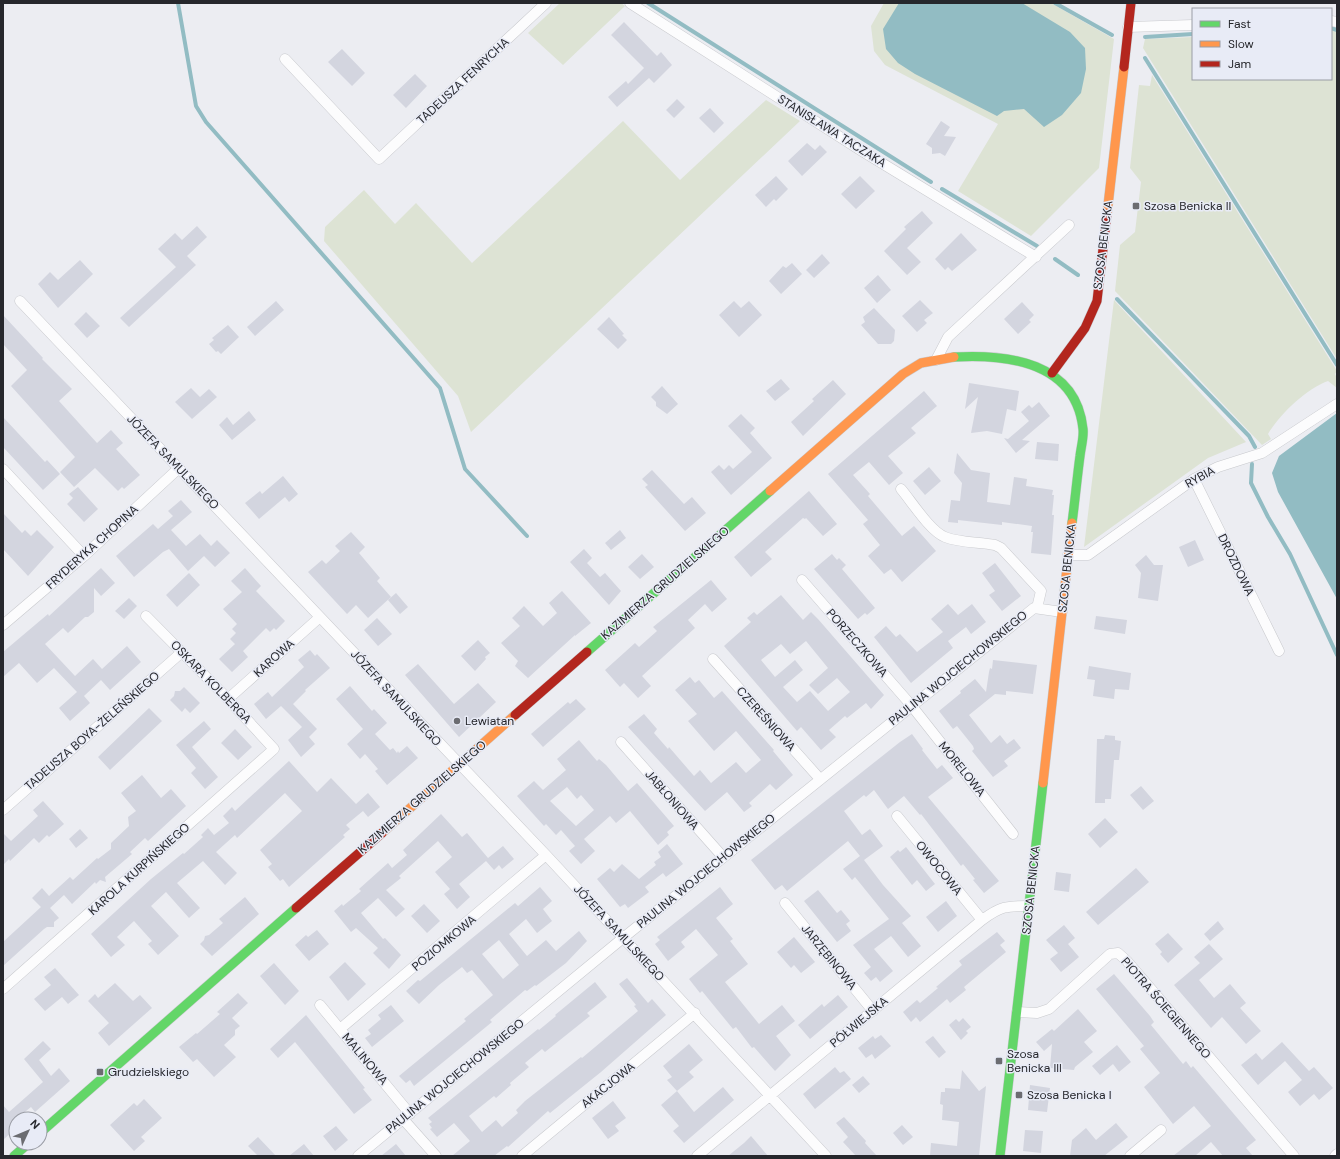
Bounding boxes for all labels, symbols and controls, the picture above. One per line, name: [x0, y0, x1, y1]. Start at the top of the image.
legend: [1192, 8, 1332, 80]
text: Fast: [1228, 16, 1251, 32]
street label: TADEUSZA FENRYCHA: [413, 34, 513, 128]
text: Slow: [1228, 36, 1254, 52]
text: Jam: [1228, 56, 1251, 72]
street label: STANISŁAWA TACZAKA: [775, 91, 890, 171]
place label: Szosa Benicka II: [1144, 198, 1231, 214]
street label: SZOSA BENICKA: [1090, 200, 1116, 290]
marker: Szosa Benicka II: [1131, 201, 1141, 211]
street label: JÓZEFA SAMULSKIEGO: [123, 411, 223, 513]
street label: RYBIA: [1182, 462, 1218, 492]
street label: FRYDERYKA CHOPINA: [42, 501, 142, 593]
street label: KAZIMIERZA GRUDZIELSKIEGO: [597, 523, 733, 643]
street label: SZOSA BENICKA: [1054, 523, 1080, 613]
street label: DROZDOWA: [1214, 531, 1258, 599]
street label: PORZECZKOWA: [823, 605, 891, 681]
street label: PAULINA WOJCIECHOWSKIEGO: [885, 607, 1031, 729]
street label: KAROWA: [250, 635, 298, 681]
street label: OSKARA KOLBERGA: [167, 637, 255, 727]
street label: JÓZEFA SAMULSKIEGO: [347, 646, 445, 750]
street label: TADEUSZA BOYA-ŻELEŃSKIEGO: [21, 668, 163, 794]
street label: CZEREŚNIOWA: [733, 683, 799, 755]
place label: Lewiatan: [465, 713, 514, 729]
marker: Lewiatan: [452, 716, 462, 726]
street label: KAZIMIERZA GRUDZIELSKIEGO: [354, 737, 490, 857]
street label: MORELOWA: [935, 738, 989, 800]
street label: JABŁONIOWA: [641, 767, 703, 834]
street label: PAULINA WOJCIECHOWSKIEGO: [633, 810, 779, 932]
street label: KAROLA KURPIŃSKIEGO: [85, 819, 193, 919]
street label: OWOCOWA: [912, 837, 966, 899]
street label: SZOSA BENICKA: [1018, 845, 1044, 935]
street label: JÓZEFA SAMULSKIEGO: [570, 881, 668, 985]
street label: POZIOMKOWA: [409, 911, 479, 975]
street label: JARZĘBINOWA: [798, 921, 860, 993]
street label: PIOTRA ŚCIEGIENNEGO: [1118, 954, 1214, 1062]
street label: PÓŁWIEJSKA: [827, 993, 891, 1051]
street label: PAULINA WOJCIECHOWSKIEGO: [382, 1015, 528, 1137]
street label: MALINOWA: [339, 1030, 391, 1088]
place label: Szosa Benicka III: [1007, 1046, 1062, 1076]
marker: Szosa Benicka III: [994, 1056, 1004, 1066]
street label: AKACJOWA: [578, 1058, 638, 1112]
place label: Grudzielskiego: [108, 1064, 189, 1080]
marker: Grudzielskiego: [95, 1067, 105, 1077]
place label: Szosa Benicka I: [1027, 1087, 1112, 1103]
marker: Szosa Benicka I: [1014, 1090, 1024, 1100]
north arrow: [8, 1111, 48, 1151]
text: N: [27, 1116, 43, 1132]

